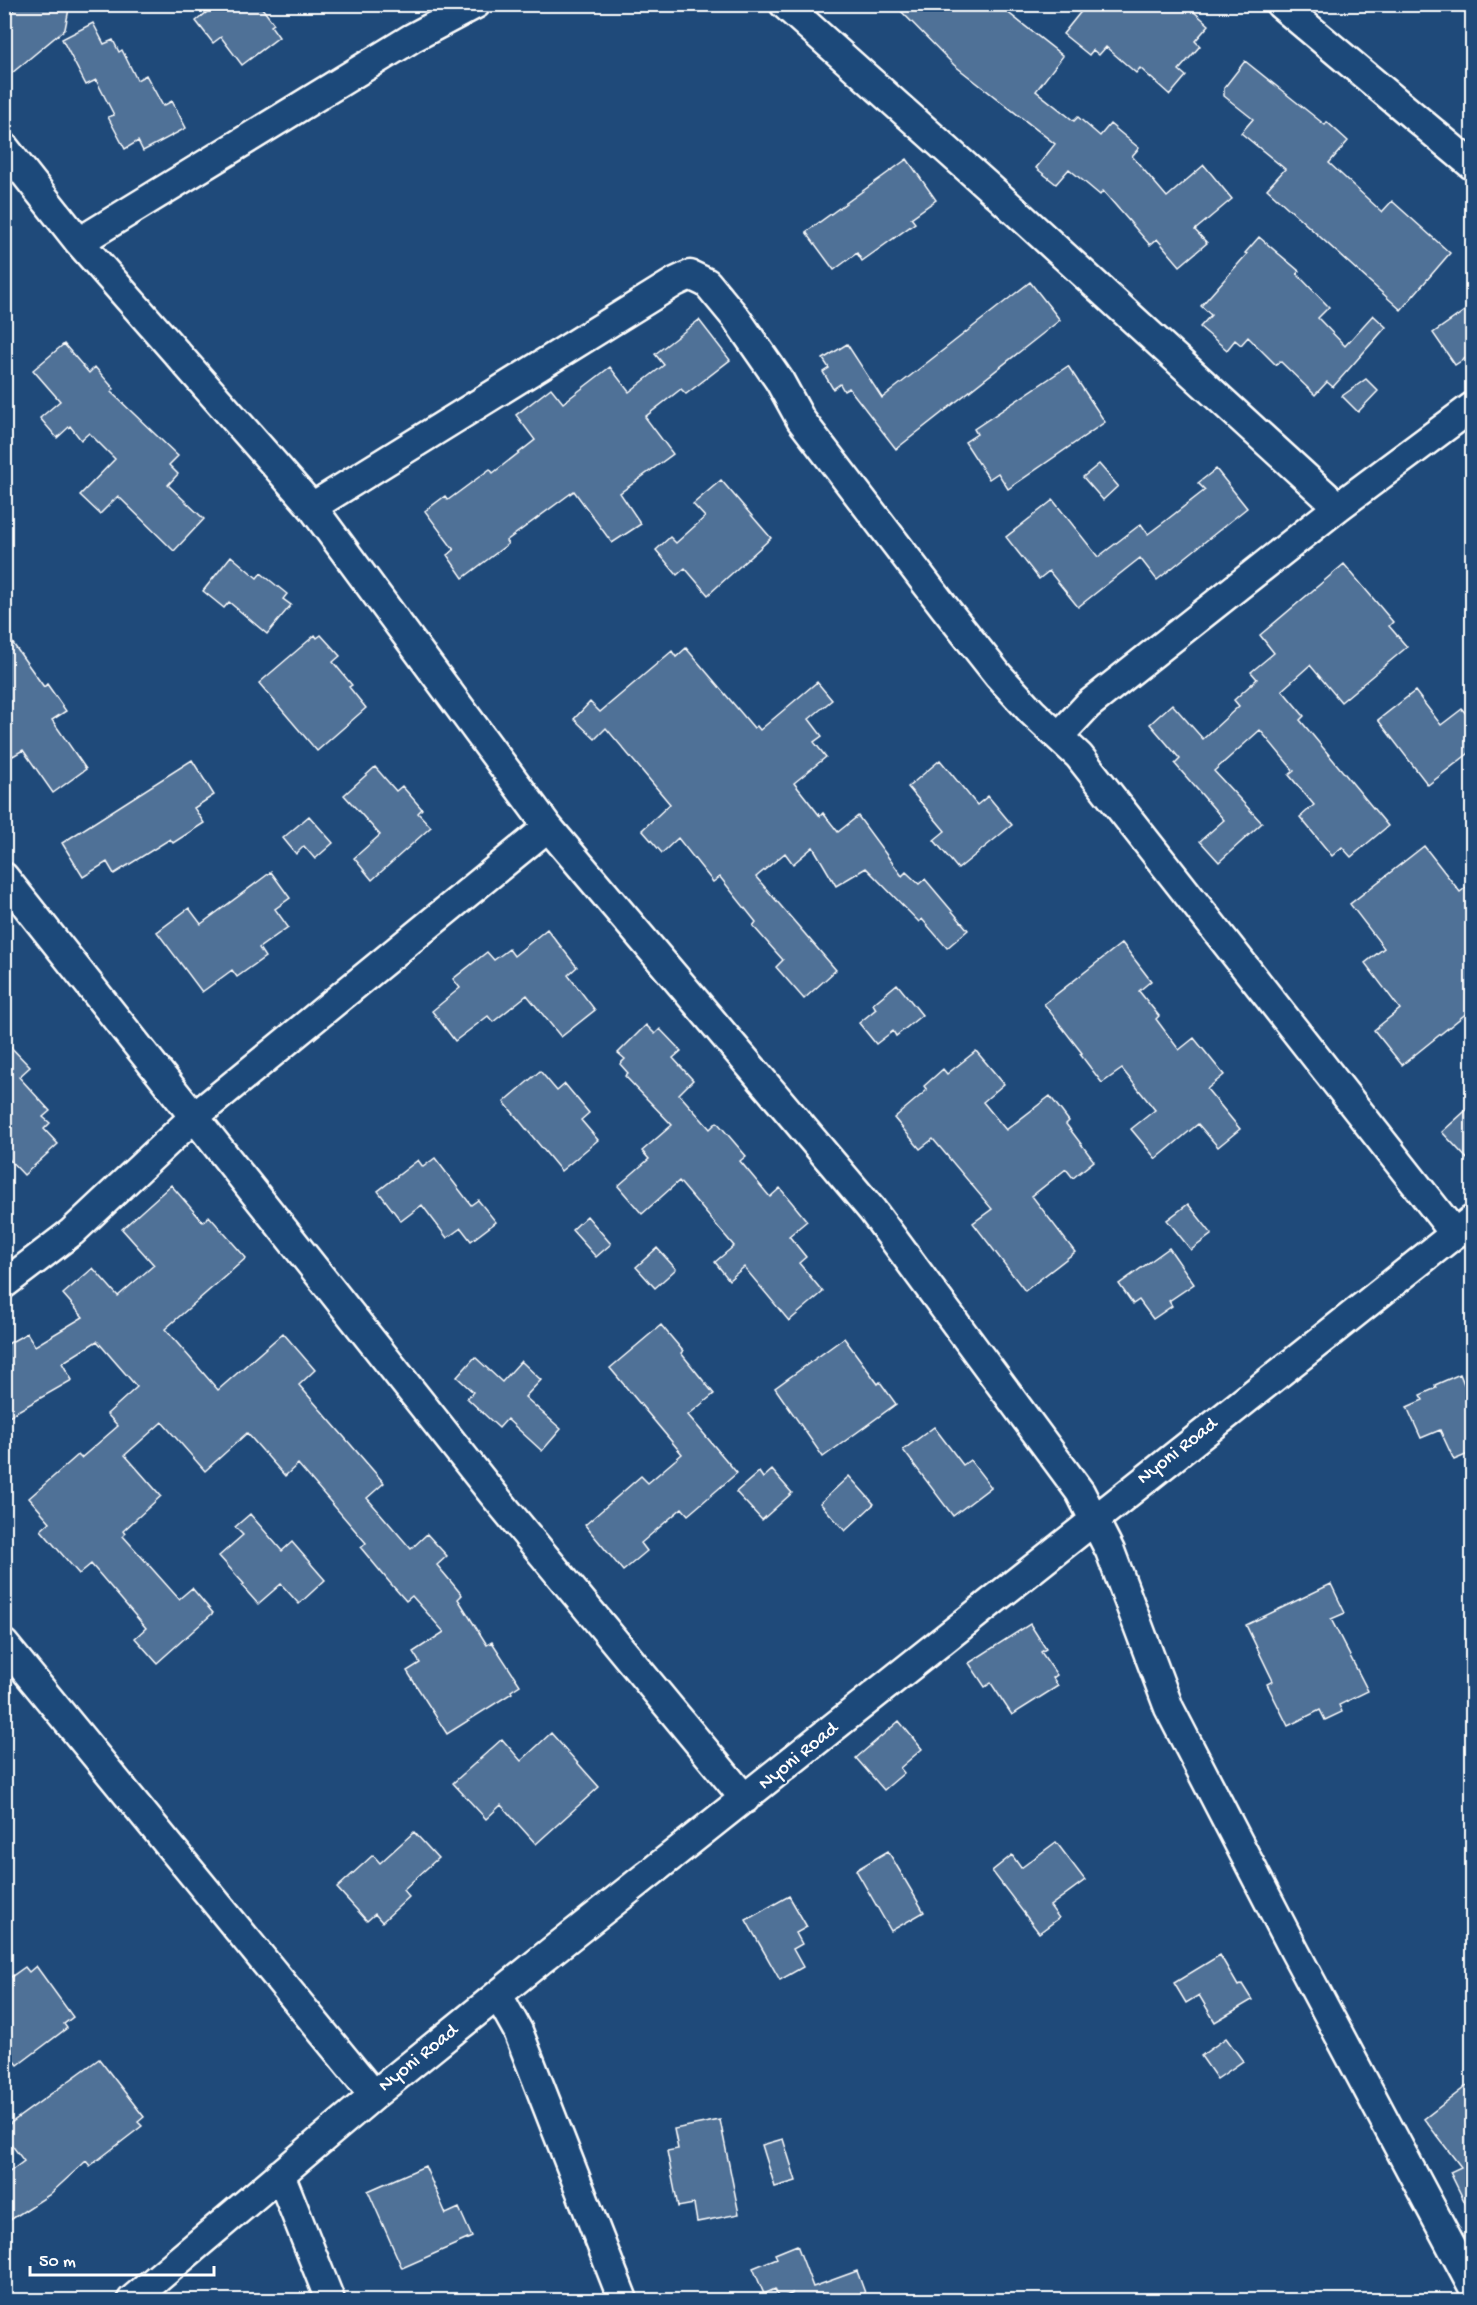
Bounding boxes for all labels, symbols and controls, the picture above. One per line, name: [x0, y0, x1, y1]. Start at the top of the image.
street label: Nyoni Road: [1133, 1412, 1225, 1490]
street label: Nyoni Road: [755, 1717, 845, 1796]
street label: Nyoni Road: [375, 2019, 465, 2098]
scale bar: [30, 2239, 214, 2277]
text: 50 m: [39, 2252, 76, 2273]

